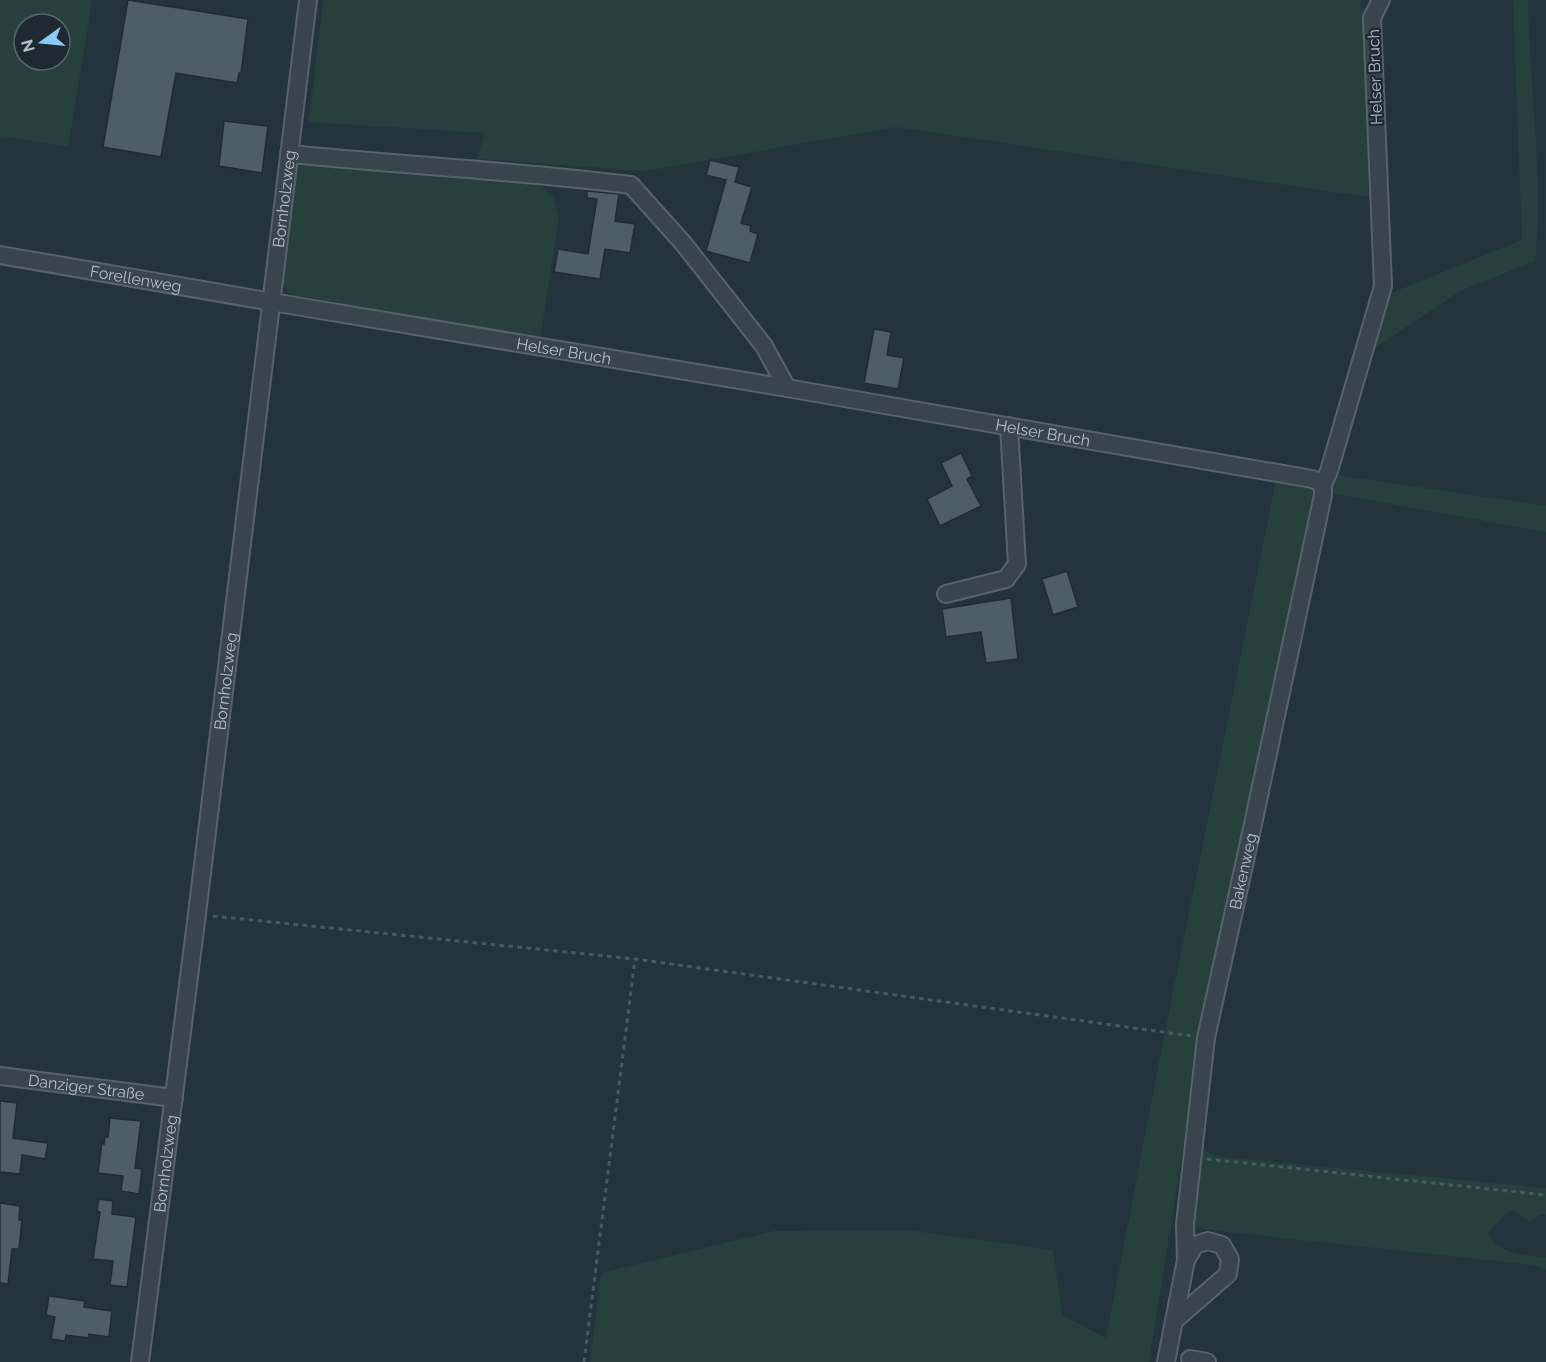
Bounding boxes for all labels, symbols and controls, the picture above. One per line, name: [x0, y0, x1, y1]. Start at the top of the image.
north arrow: [12, 12, 72, 72]
street label: Helser Bruch: [1364, 29, 1386, 125]
text: N: [17, 37, 39, 54]
street label: Bornholzweg: [268, 149, 299, 249]
street label: Forellenweg: [89, 261, 183, 296]
street label: Helser Bruch: [515, 333, 613, 368]
street label: Helser Bruch: [994, 415, 1092, 450]
street label: Bornholzweg: [210, 631, 241, 731]
street label: Bakenweg: [1225, 831, 1260, 911]
street label: Danziger Straße: [27, 1070, 146, 1104]
street label: Bornholzweg: [150, 1114, 181, 1214]

